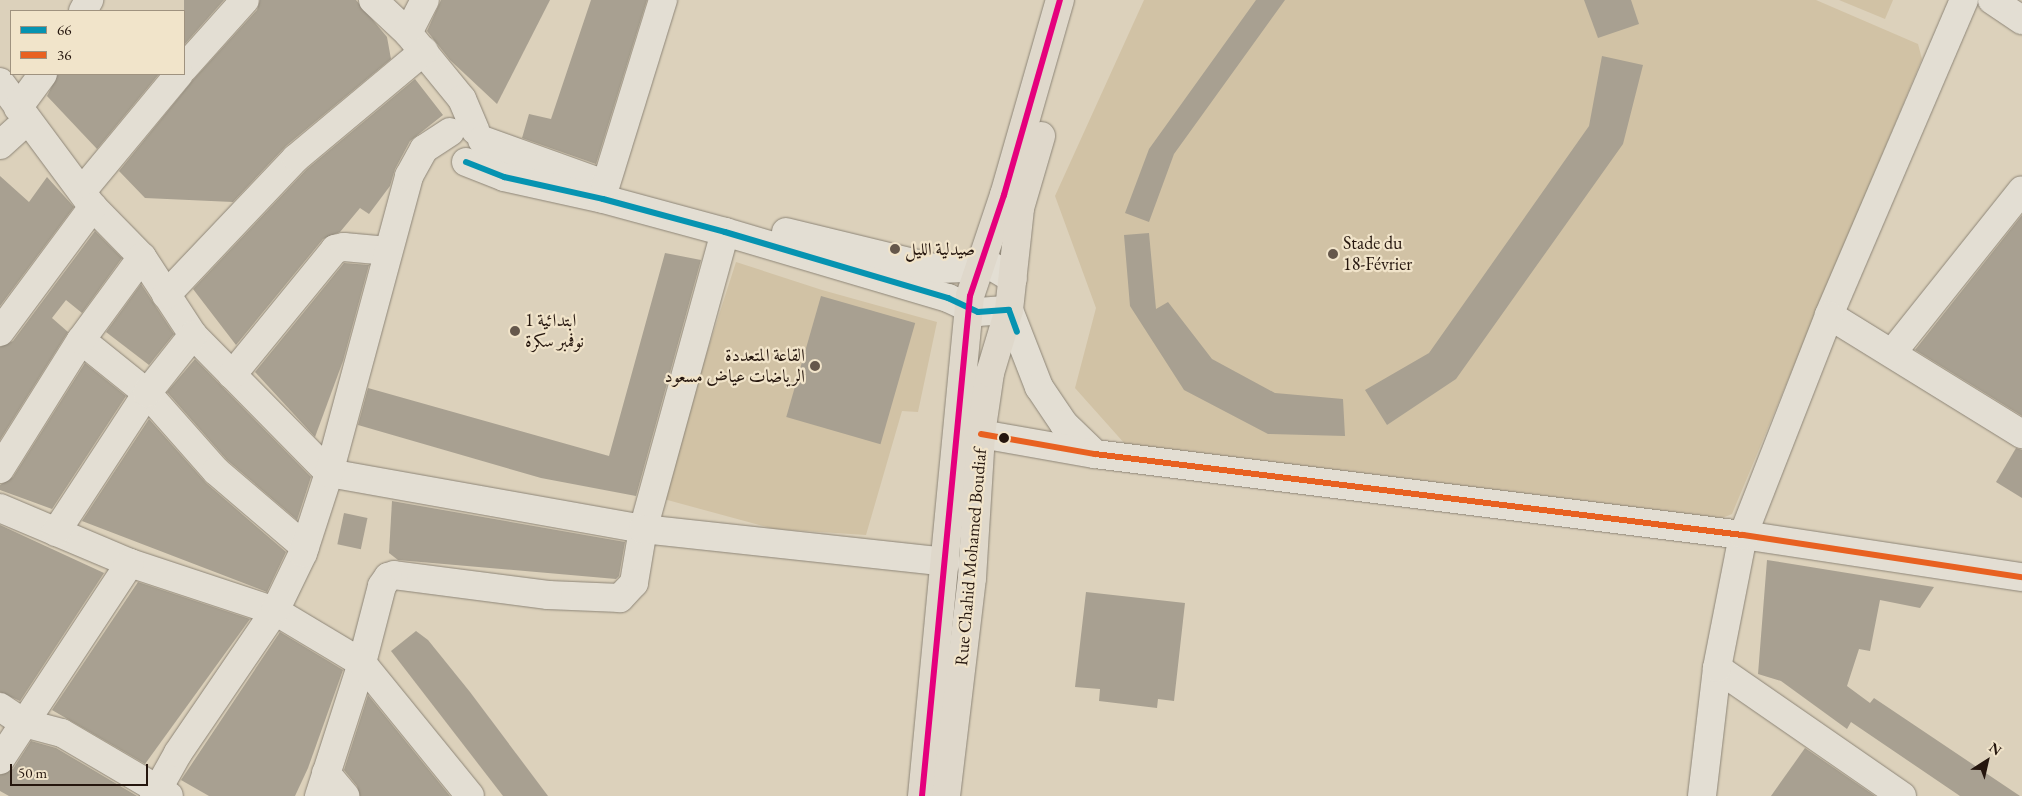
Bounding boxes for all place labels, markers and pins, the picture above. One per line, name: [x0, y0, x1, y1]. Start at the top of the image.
place label: Stade du 18-Février: [1343, 233, 1412, 276]
place label: صيدلية الليل: [905, 238, 975, 260]
marker: صيدلية الليل: [889, 243, 901, 255]
marker: Stade du 18-Février: [1327, 248, 1339, 260]
place label: ابتدائية 1 نوفمبر سكرة: [525, 310, 584, 352]
marker: ابتدائية 1 نوفمبر سكرة: [509, 325, 521, 337]
place label: القاعة المتعددة الرياضات عياض مسعود: [665, 345, 805, 388]
marker: القاعة المتعددة الرياضات عياض مسعود: [809, 360, 821, 372]
unlabelled marker: [999, 433, 1009, 443]

